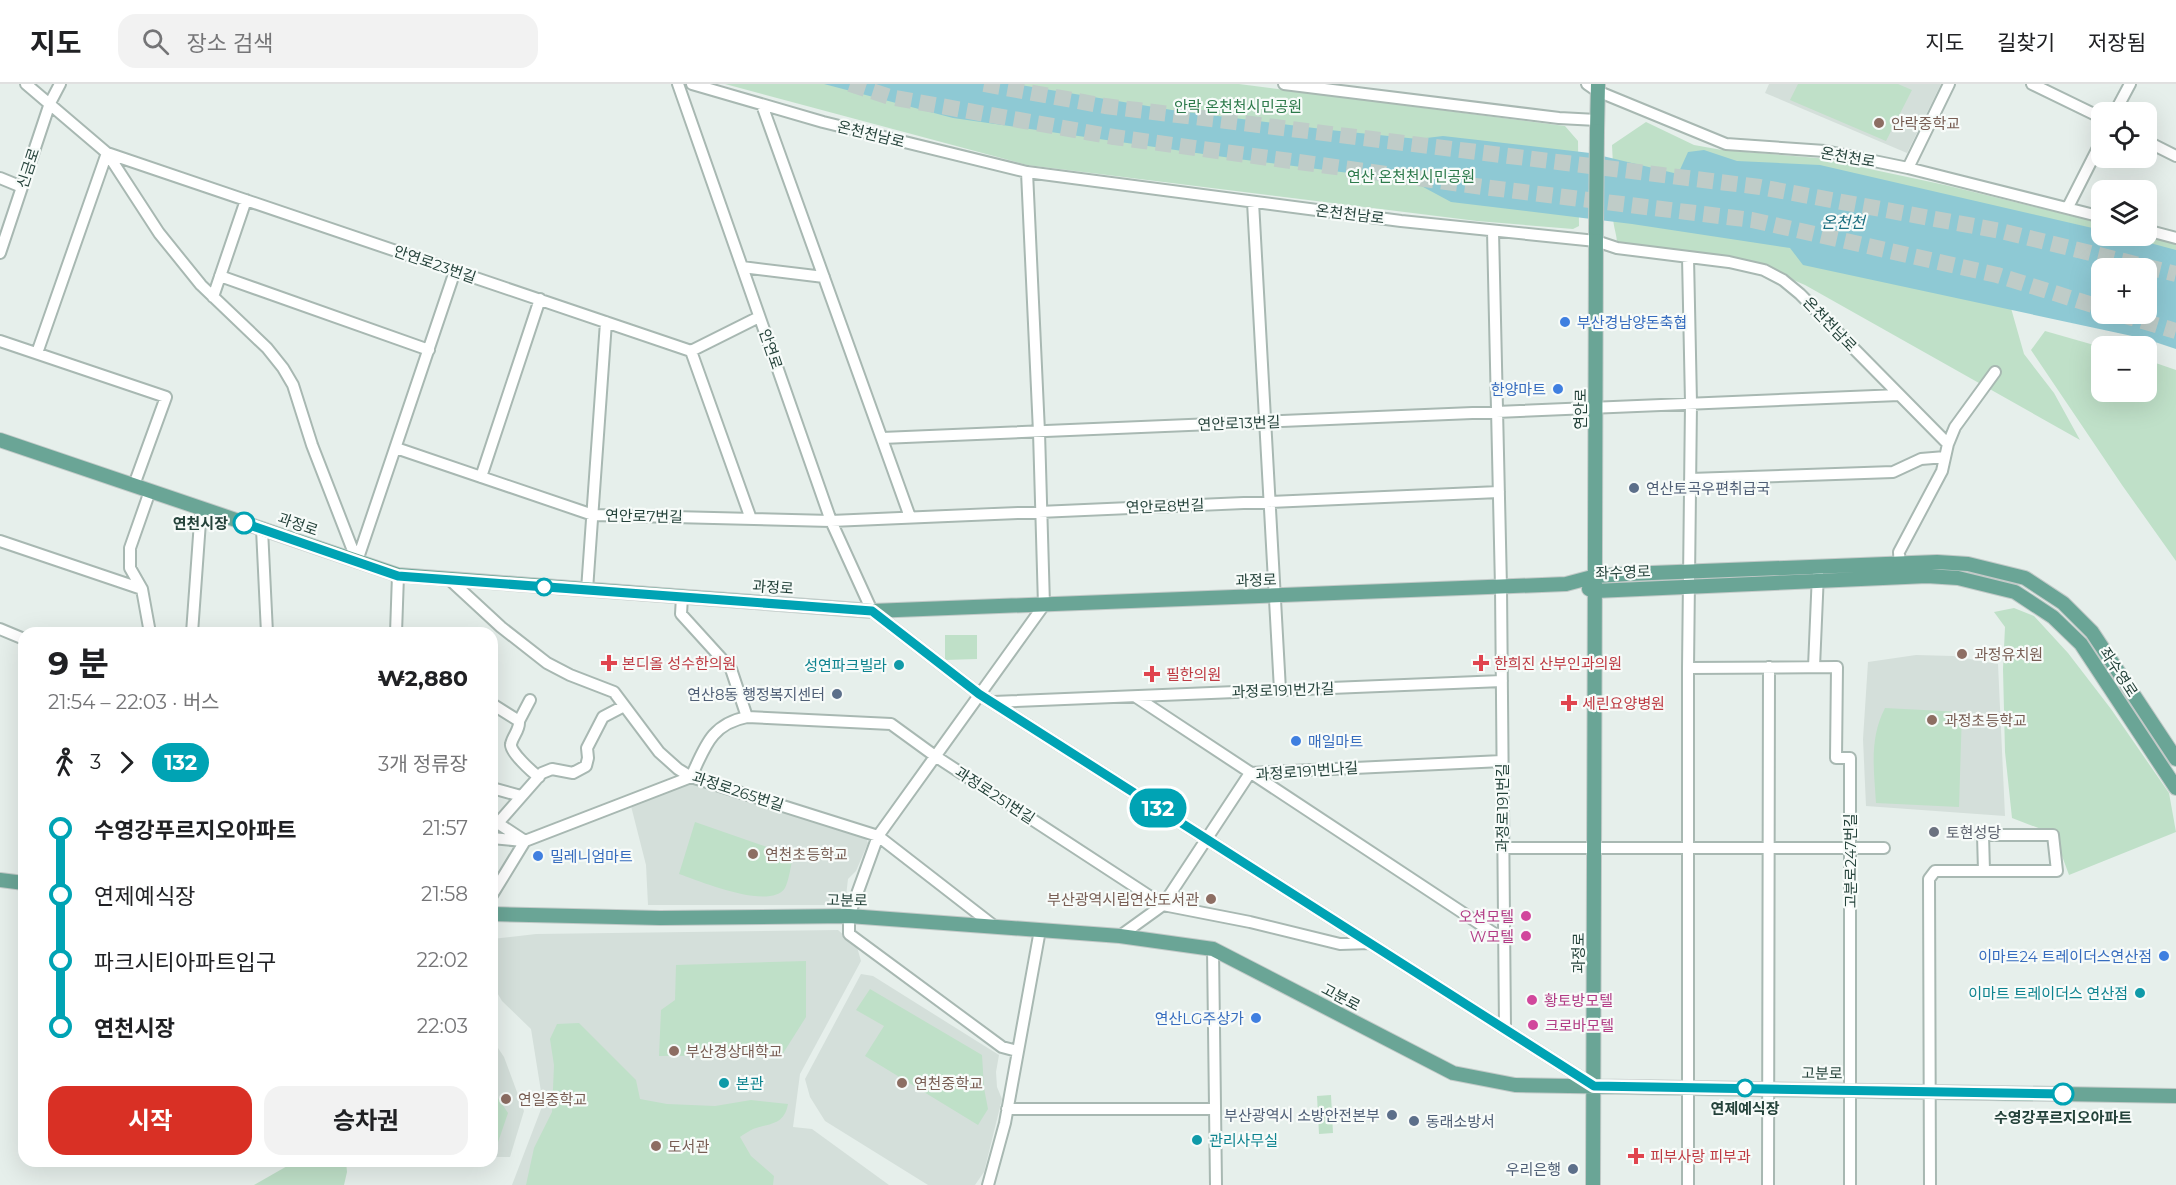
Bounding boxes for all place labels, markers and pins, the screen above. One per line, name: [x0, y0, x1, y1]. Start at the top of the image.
place label: 안락중학교: [1891, 114, 1960, 133]
marker: 안락중학교: [1872, 116, 1886, 130]
place label: 부산경남양돈축협: [1577, 313, 1687, 332]
marker: 부산경남양돈축협: [1558, 315, 1572, 329]
place label: 한양마트: [1491, 380, 1546, 399]
marker: 한양마트: [1551, 382, 1565, 396]
place label: 연산토곡우편취급국: [1646, 479, 1770, 498]
marker: 연산토곡우편취급국: [1627, 481, 1641, 495]
marker: 연천시장: [233, 512, 255, 534]
place label: 연천시장: [173, 514, 228, 533]
unlabelled marker: [535, 578, 553, 596]
place label: 과정유치원: [1974, 645, 2043, 664]
marker: 과정유치원: [1955, 647, 1969, 661]
marker: 본디올 성수한의원: [600, 654, 618, 672]
place label: 본디올 성수한의원: [622, 654, 736, 673]
marker: 한희진 산부인과의원: [1472, 654, 1490, 672]
place label: 한희진 산부인과의원: [1494, 654, 1622, 673]
place label: 성연파크빌라: [804, 656, 887, 675]
marker: 성연파크빌라: [892, 658, 906, 672]
marker: 필한의원: [1143, 665, 1161, 683]
place label: 필한의원: [1166, 665, 1221, 684]
place label: 연산8동 행정복지센터: [687, 685, 825, 704]
marker: 연산8동 행정복지센터: [830, 687, 844, 701]
marker: 세린요양병원: [1560, 694, 1578, 712]
place label: 세린요양병원: [1582, 694, 1665, 713]
place label: 과정초등학교: [1944, 711, 2027, 730]
marker: 과정초등학교: [1925, 713, 1939, 727]
place label: 매일마트: [1308, 732, 1363, 751]
marker: 매일마트: [1289, 734, 1303, 748]
place label: 토현성당: [1946, 823, 2001, 842]
marker: 토현성당: [1927, 825, 1941, 839]
place label: 연천초등학교: [765, 845, 848, 864]
place label: 밀레니엄마트: [550, 847, 633, 866]
marker: 연천초등학교: [746, 847, 760, 861]
marker: 밀레니엄마트: [531, 849, 545, 863]
place label: 부산광역시립연산도서관: [1047, 890, 1199, 909]
marker: 부산광역시립연산도서관: [1204, 892, 1218, 906]
place label: 오션모텔: [1459, 907, 1514, 926]
marker: 오션모텔: [1519, 909, 1533, 923]
place label: W모텔: [1470, 927, 1514, 946]
marker: W모텔: [1519, 929, 1533, 943]
place label: 이마트24 트레이더스연산점: [1978, 947, 2152, 966]
marker: 이마트24 트레이더스연산점: [2157, 949, 2171, 963]
place label: 이마트 트레이더스 연산점: [1968, 984, 2128, 1003]
marker: 이마트 트레이더스 연산점: [2133, 986, 2147, 1000]
place label: 황토방모텔: [1544, 991, 1613, 1010]
marker: 황토방모텔: [1525, 993, 1539, 1007]
place label: 연산LG주상가: [1155, 1009, 1244, 1028]
marker: 연산LG주상가: [1249, 1011, 1263, 1025]
place label: 크로바모텔: [1545, 1016, 1614, 1035]
marker: 크로바모텔: [1526, 1018, 1540, 1032]
place label: 부산경상대학교: [686, 1042, 783, 1061]
marker: 부산경상대학교: [667, 1044, 681, 1058]
place label: 본관: [736, 1074, 764, 1093]
place label: 연천중학교: [914, 1074, 983, 1093]
marker: 본관: [717, 1076, 731, 1090]
marker: 연천중학교: [895, 1076, 909, 1090]
marker: 연제예식장: [1736, 1079, 1754, 1097]
marker: 수영강푸르지오아파트: [2052, 1083, 2074, 1105]
place label: 연일중학교: [518, 1090, 587, 1109]
marker: 연일중학교: [499, 1092, 513, 1106]
place label: 연제예식장: [1710, 1099, 1780, 1118]
place label: 부산광역시 소방안전본부: [1224, 1106, 1380, 1125]
marker: 부산광역시 소방안전본부: [1385, 1108, 1399, 1122]
place label: 수영강푸르지오아파트: [1994, 1108, 2132, 1127]
place label: 동래소방서: [1426, 1112, 1495, 1131]
marker: 동래소방서: [1407, 1114, 1421, 1128]
place label: 관리사무실: [1209, 1131, 1278, 1150]
marker: 관리사무실: [1190, 1133, 1204, 1147]
place label: 도서관: [668, 1137, 710, 1156]
marker: 도서관: [649, 1139, 663, 1153]
marker: 피부사랑 피부과: [1627, 1147, 1645, 1165]
place label: 피부사랑 피부과: [1650, 1147, 1751, 1166]
place label: 우리은행: [1506, 1160, 1561, 1179]
marker: 우리은행: [1566, 1162, 1580, 1176]

